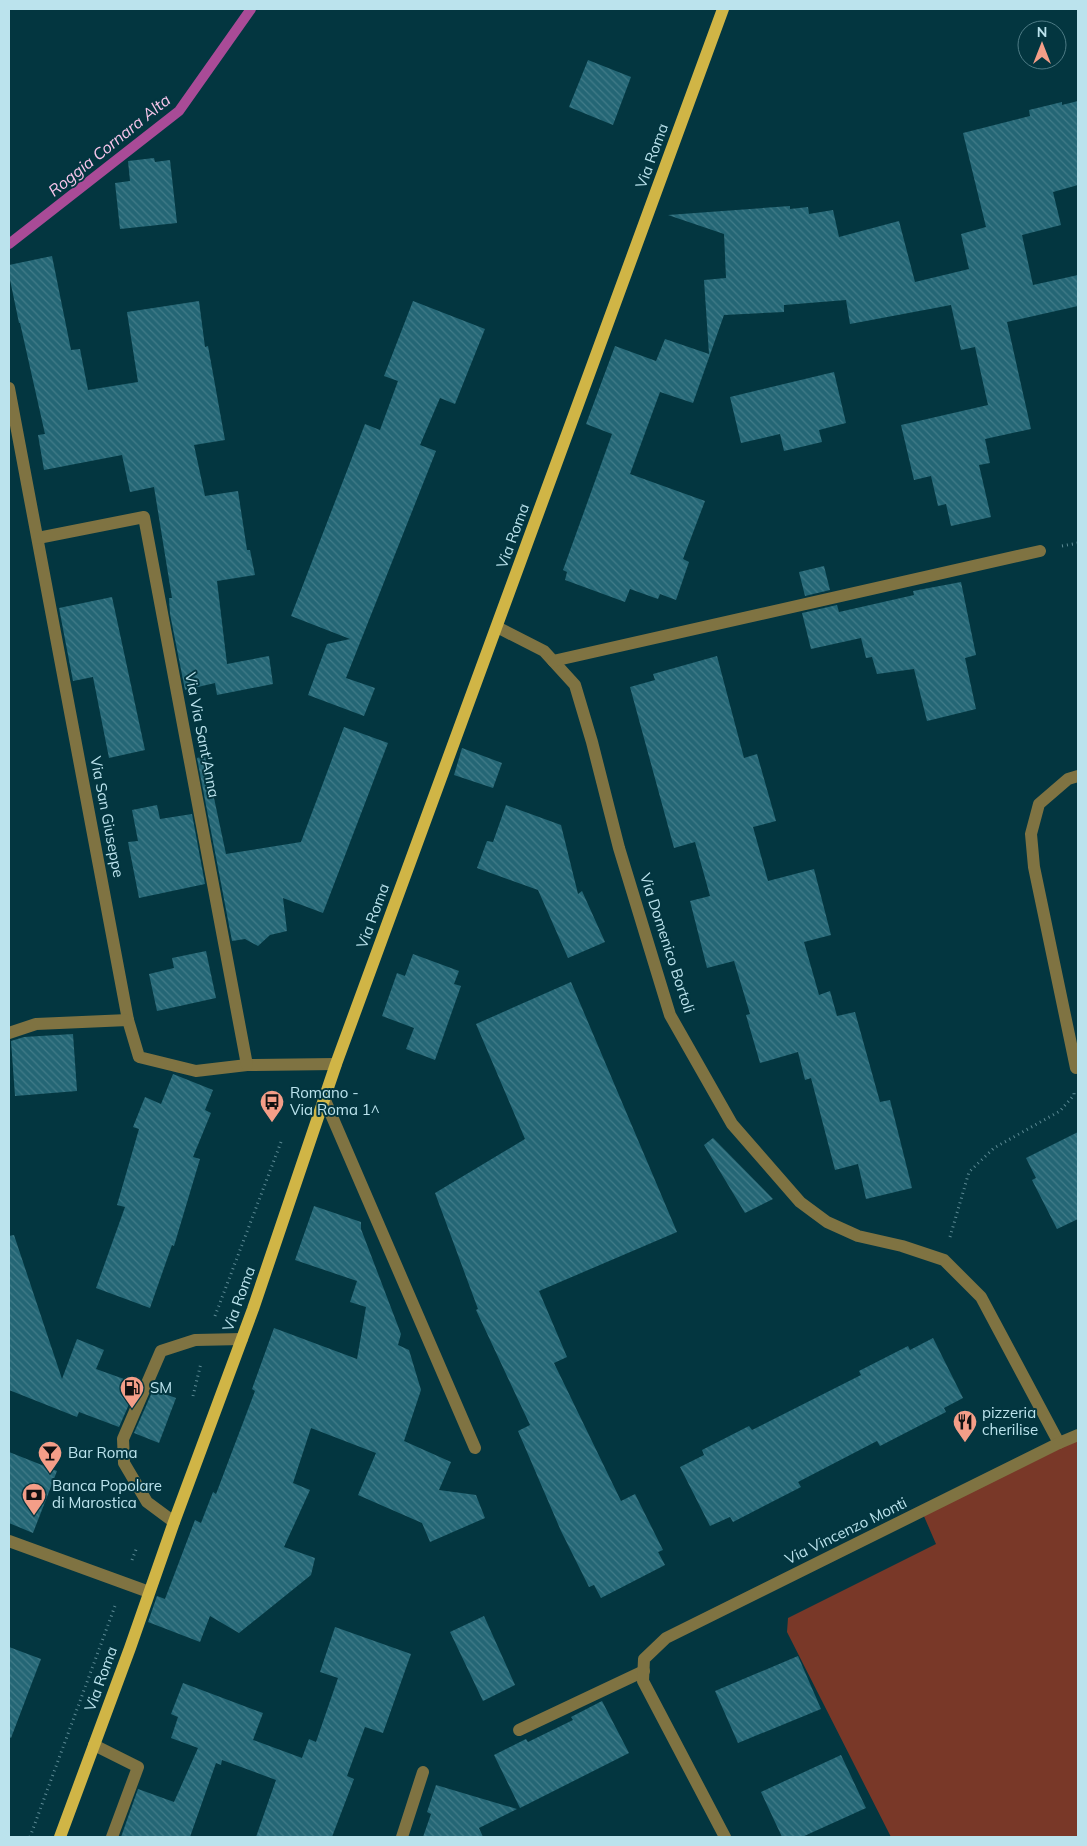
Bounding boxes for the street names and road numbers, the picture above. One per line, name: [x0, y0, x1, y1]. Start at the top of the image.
street label: Via Roma: [631, 121, 672, 191]
street label: Via Roma: [492, 501, 533, 571]
street label: Via Via Sant'Anna: [181, 671, 224, 799]
street label: Via San Giuseppe: [86, 755, 129, 879]
street label: Via Domenico Bortoli: [636, 871, 699, 1015]
street label: Via Roma: [352, 881, 393, 951]
street label: Via Roma: [218, 1264, 259, 1334]
street label: Via Vincenzo Monti: [782, 1493, 910, 1568]
street label: Via Roma: [80, 1644, 121, 1714]

